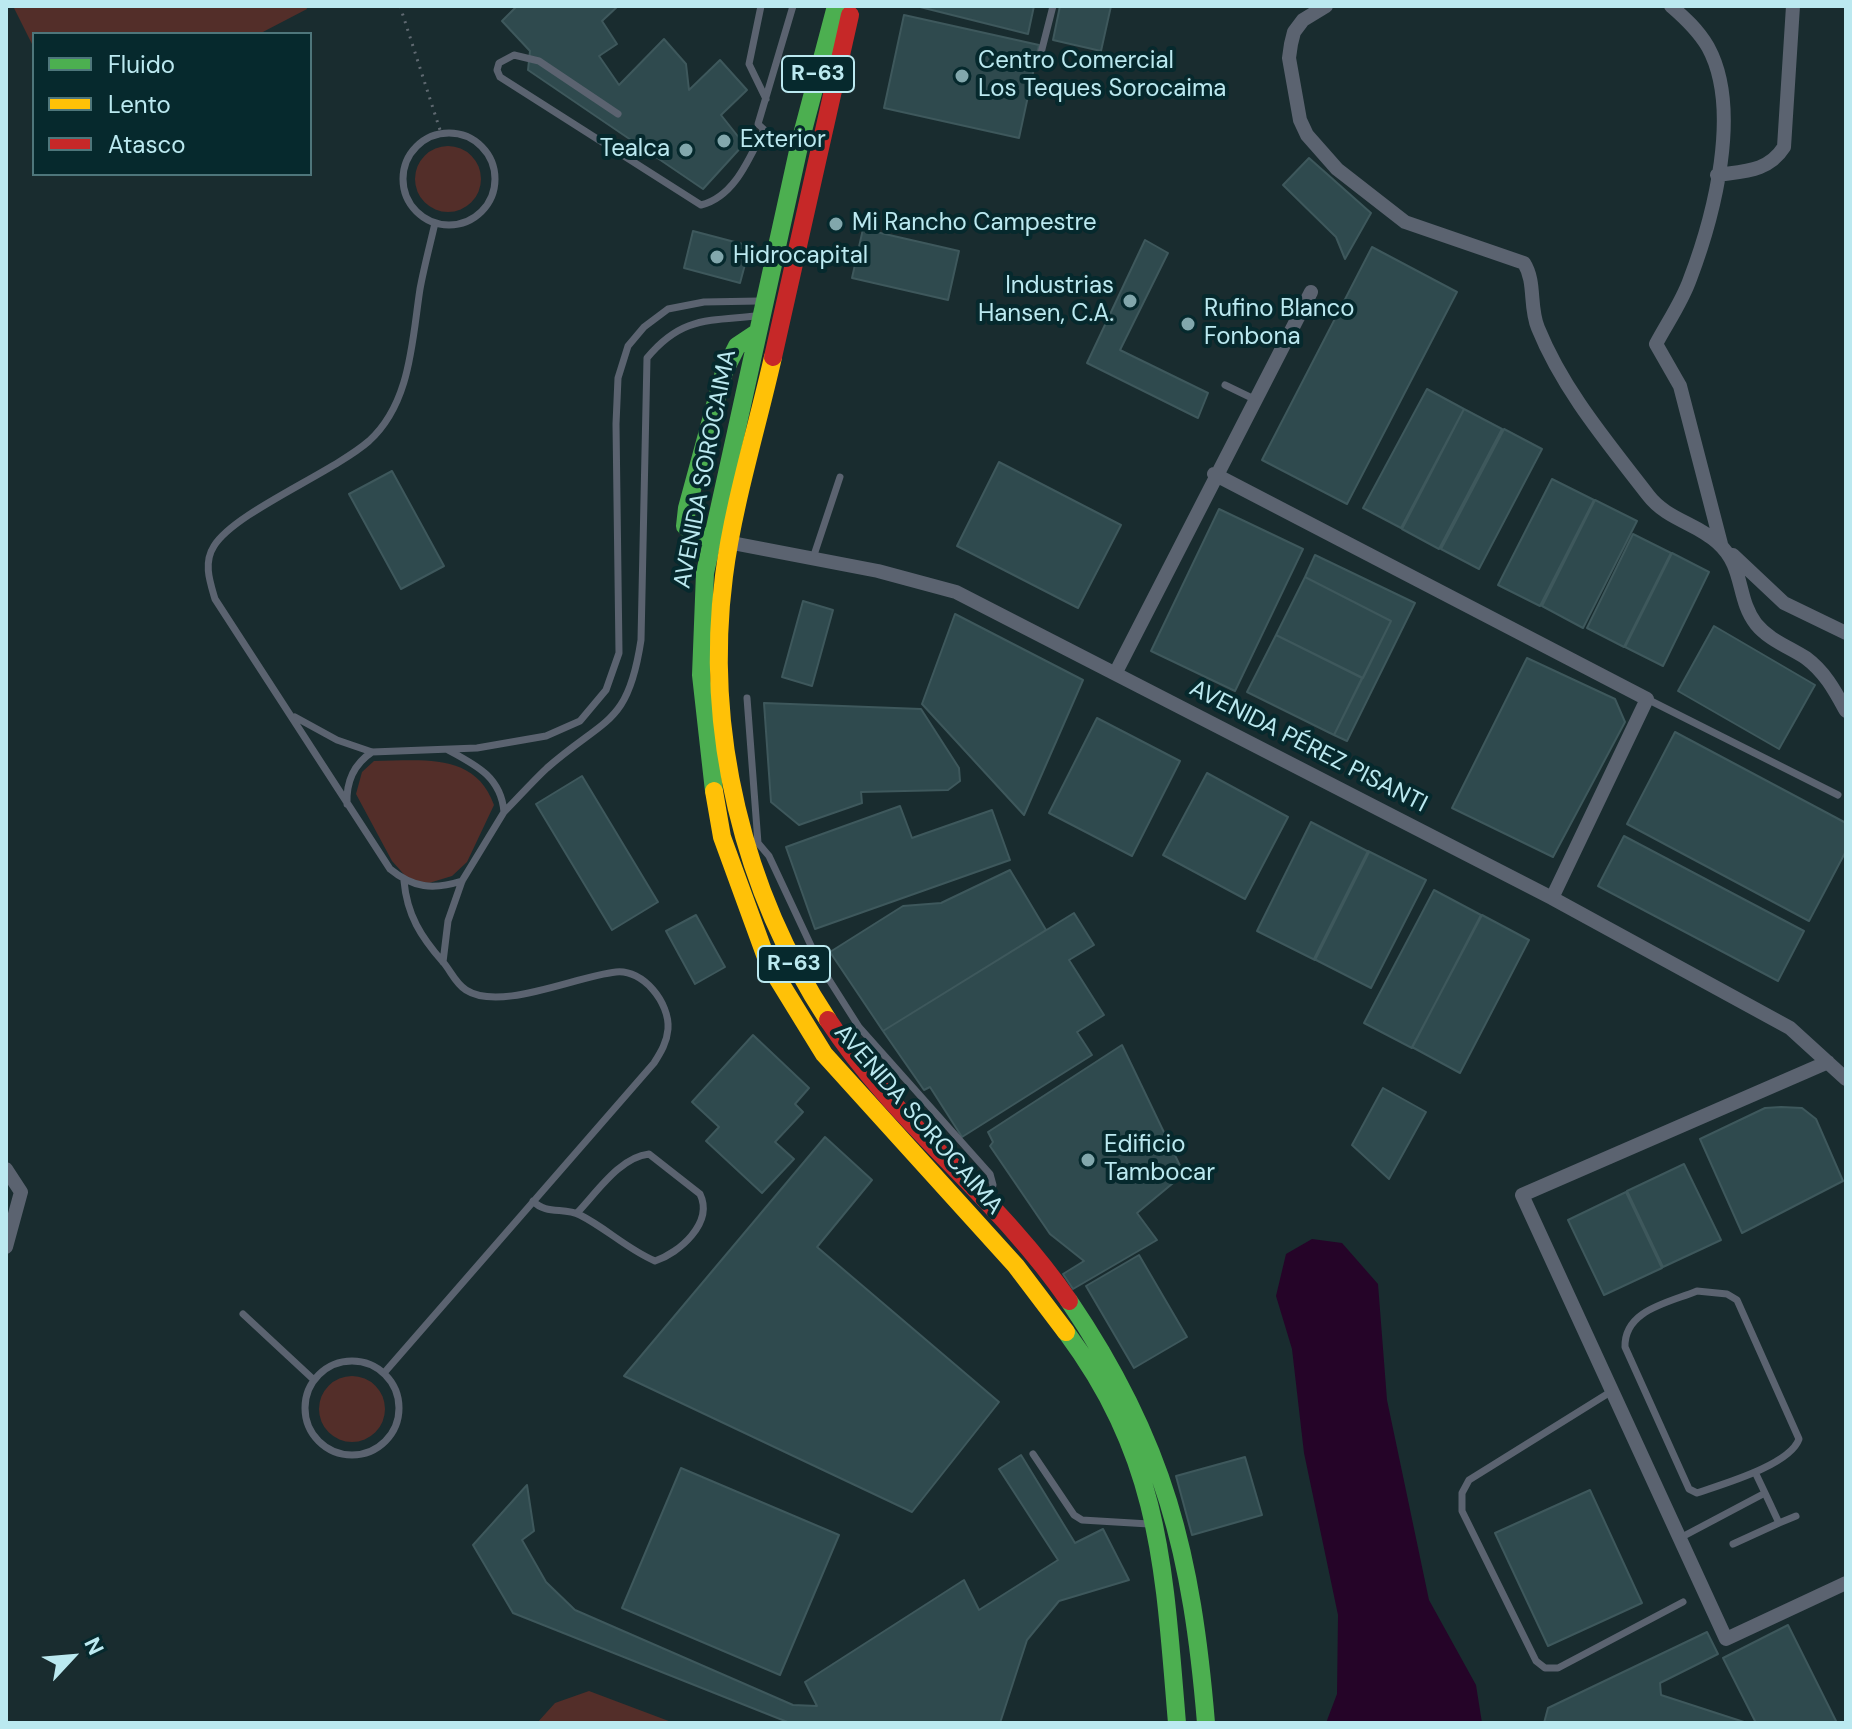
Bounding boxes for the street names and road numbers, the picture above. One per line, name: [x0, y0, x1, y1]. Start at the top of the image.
road number: R-63: [782, 56, 854, 92]
street label: AVENIDA SOROCAIMA: [669, 347, 743, 591]
street label: AVENIDA PÉREZ PISANTI: [1184, 675, 1432, 819]
road number: R-63: [758, 946, 830, 982]
street label: AVENIDA SOROCAIMA: [827, 1019, 1009, 1221]

